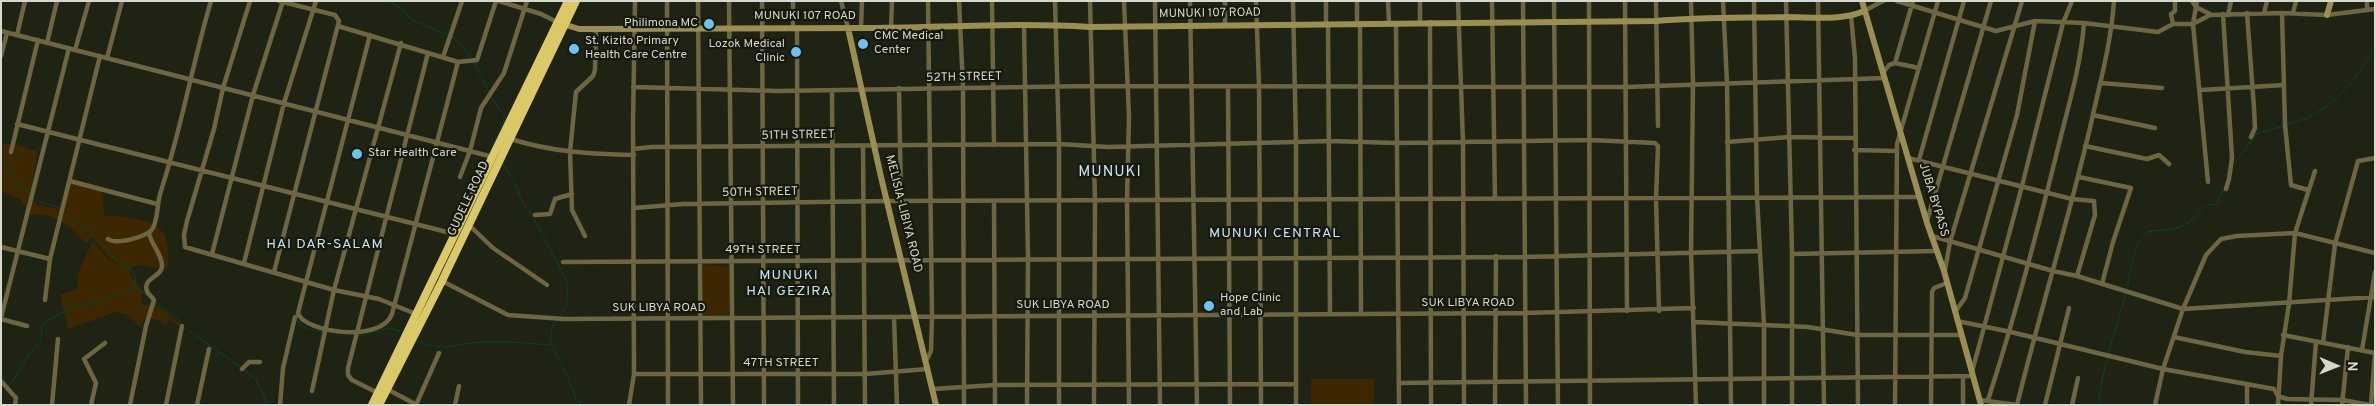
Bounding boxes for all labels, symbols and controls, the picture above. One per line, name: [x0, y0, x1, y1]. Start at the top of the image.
street label: MUNUKI 107 ROAD: [1159, 6, 1261, 22]
street label: MUNUKI 107 ROAD: [754, 10, 856, 24]
place label: Philimona MC: [624, 17, 698, 31]
marker: Philimona MC: [702, 17, 716, 31]
place label: CMC Medical Center: [874, 30, 943, 58]
place label: St. Kizito Primary Health Care Centre: [585, 35, 687, 63]
marker: CMC Medical Center: [856, 37, 870, 51]
place label: Lozok Medical Clinic: [708, 38, 785, 66]
marker: St. Kizito Primary Health Care Centre: [567, 42, 581, 56]
marker: Lozok Medical Clinic: [789, 45, 803, 59]
street label: 52TH STREET: [926, 70, 1002, 86]
street label: 51TH STREET: [761, 128, 835, 144]
marker: Star Health Care: [350, 147, 364, 161]
place label: Star Health Care: [368, 147, 457, 161]
street label: MELISIA-LIBIYA ROAD: [881, 154, 925, 274]
street label: GUDELE ROAD: [445, 159, 493, 239]
street label: JUBA BYPASS: [1915, 161, 1951, 239]
district label: MUNUKI: [1078, 164, 1142, 182]
street label: 50TH STREET: [722, 185, 798, 201]
district label: MUNUKI CENTRAL: [1207, 226, 1343, 242]
district label: HAI DAR-SALAM: [265, 237, 385, 253]
street label: 49TH STREET: [725, 244, 801, 258]
district label: MUNUKI HAI GEZIRA: [745, 268, 833, 300]
place label: Hope Clinic and Lab: [1220, 292, 1281, 320]
street label: SUK LIBYA ROAD: [1421, 297, 1515, 311]
street label: SUK LIBYA ROAD: [1016, 299, 1110, 313]
marker: Hope Clinic and Lab: [1202, 299, 1216, 313]
street label: SUK LIBYA ROAD: [612, 302, 706, 316]
north arrow: [2311, 341, 2361, 391]
street label: 47TH STREET: [743, 357, 819, 371]
text: N: [2343, 361, 2360, 371]

